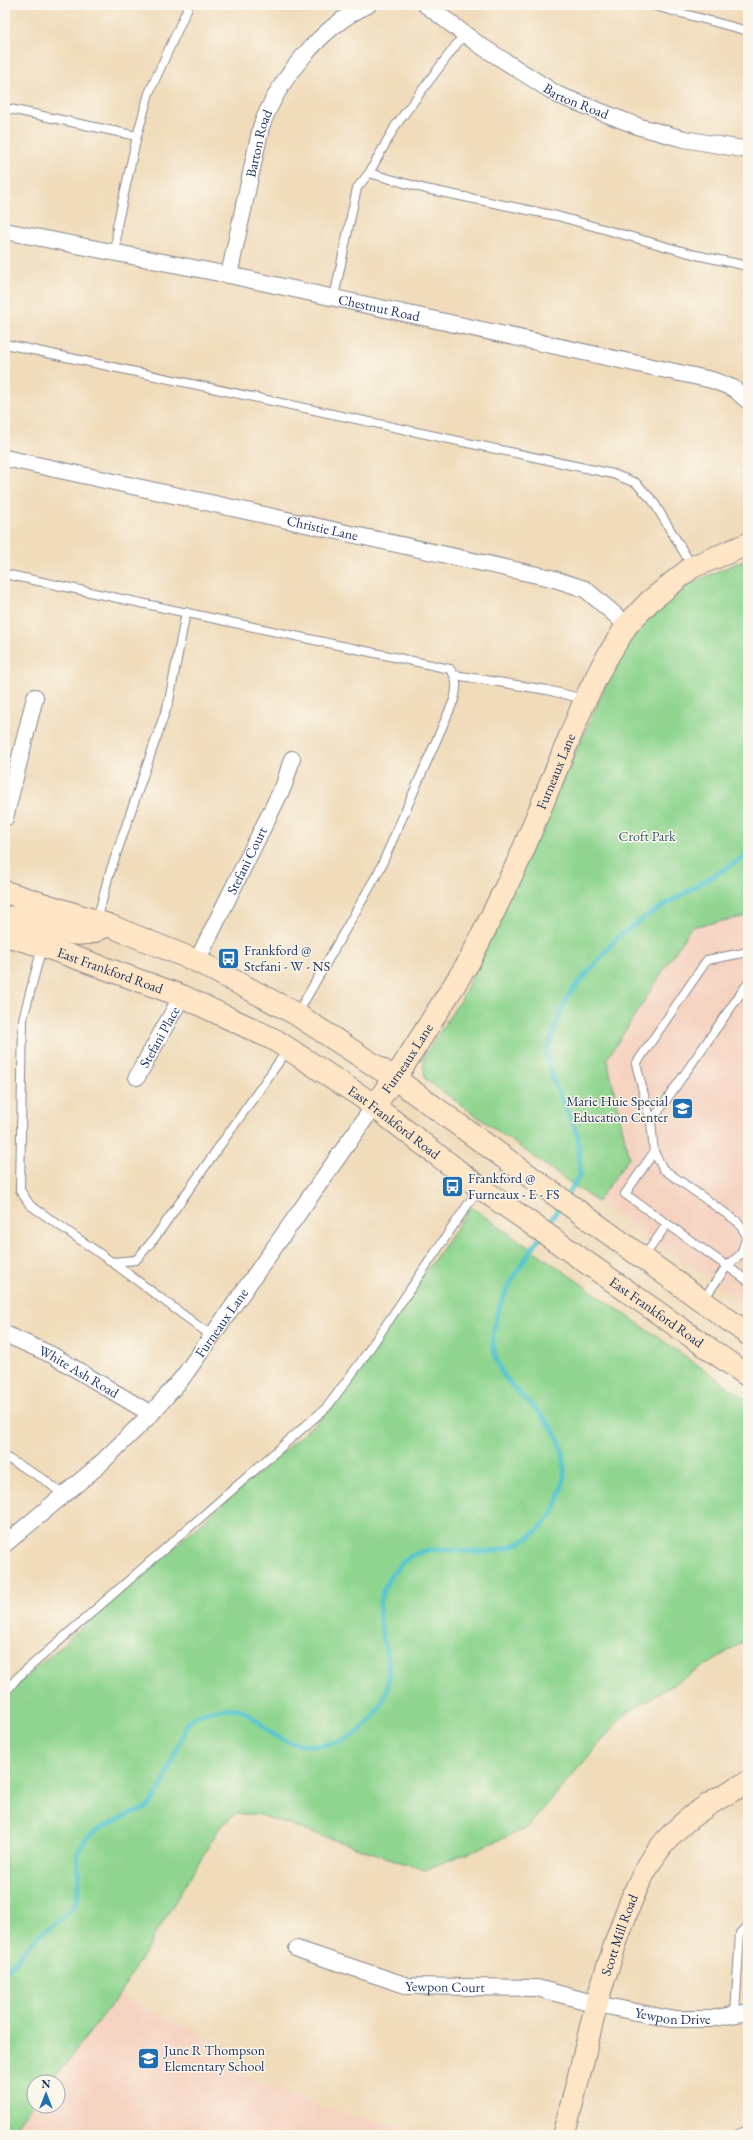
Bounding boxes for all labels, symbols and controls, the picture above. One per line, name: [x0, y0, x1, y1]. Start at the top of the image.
street label: Barton Road: [540, 79, 612, 123]
street label: Barton Road: [241, 106, 277, 179]
street label: Chestnut Road: [337, 290, 423, 325]
street label: Christie Lane: [285, 511, 360, 544]
street label: Furneaux Lane: [532, 730, 579, 812]
street label: Stefani Court: [222, 823, 271, 897]
park label: Croft Park: [618, 827, 676, 845]
place label: Frankford @ Stefani - W - NS: [244, 941, 330, 975]
street label: East Frankford Road: [55, 943, 166, 998]
bus stop icon: Frankford @ Stefani - W - NS: [215, 945, 241, 971]
street label: Stefani Place: [135, 1003, 184, 1071]
street label: Furneaux Lane: [377, 1019, 437, 1097]
street label: East Frankford Road: [345, 1081, 445, 1164]
place label: Marie Huie Special Education Center: [566, 1092, 669, 1126]
school or university icon: Marie Huie Special Education Center: [670, 1096, 696, 1122]
place label: Frankford @ Furneaux - E - FS: [468, 1169, 560, 1203]
bus stop icon: Frankford @ Furneaux - E - FS: [440, 1173, 466, 1199]
street label: East Frankford Road: [606, 1273, 708, 1352]
street label: Furneaux Lane: [191, 1284, 252, 1361]
street label: White Ash Road: [36, 1341, 123, 1402]
street label: Scott Mill Road: [597, 1890, 642, 1978]
street label: Yewpon Court: [405, 1977, 486, 1996]
street label: Yewpon Drive: [633, 2003, 711, 2028]
place label: June R Thompson Elementary School: [163, 2041, 266, 2075]
school or university icon: June R Thompson Elementary School: [136, 2045, 162, 2071]
north arrow: [26, 2074, 66, 2114]
text: N: [42, 2077, 51, 2091]

